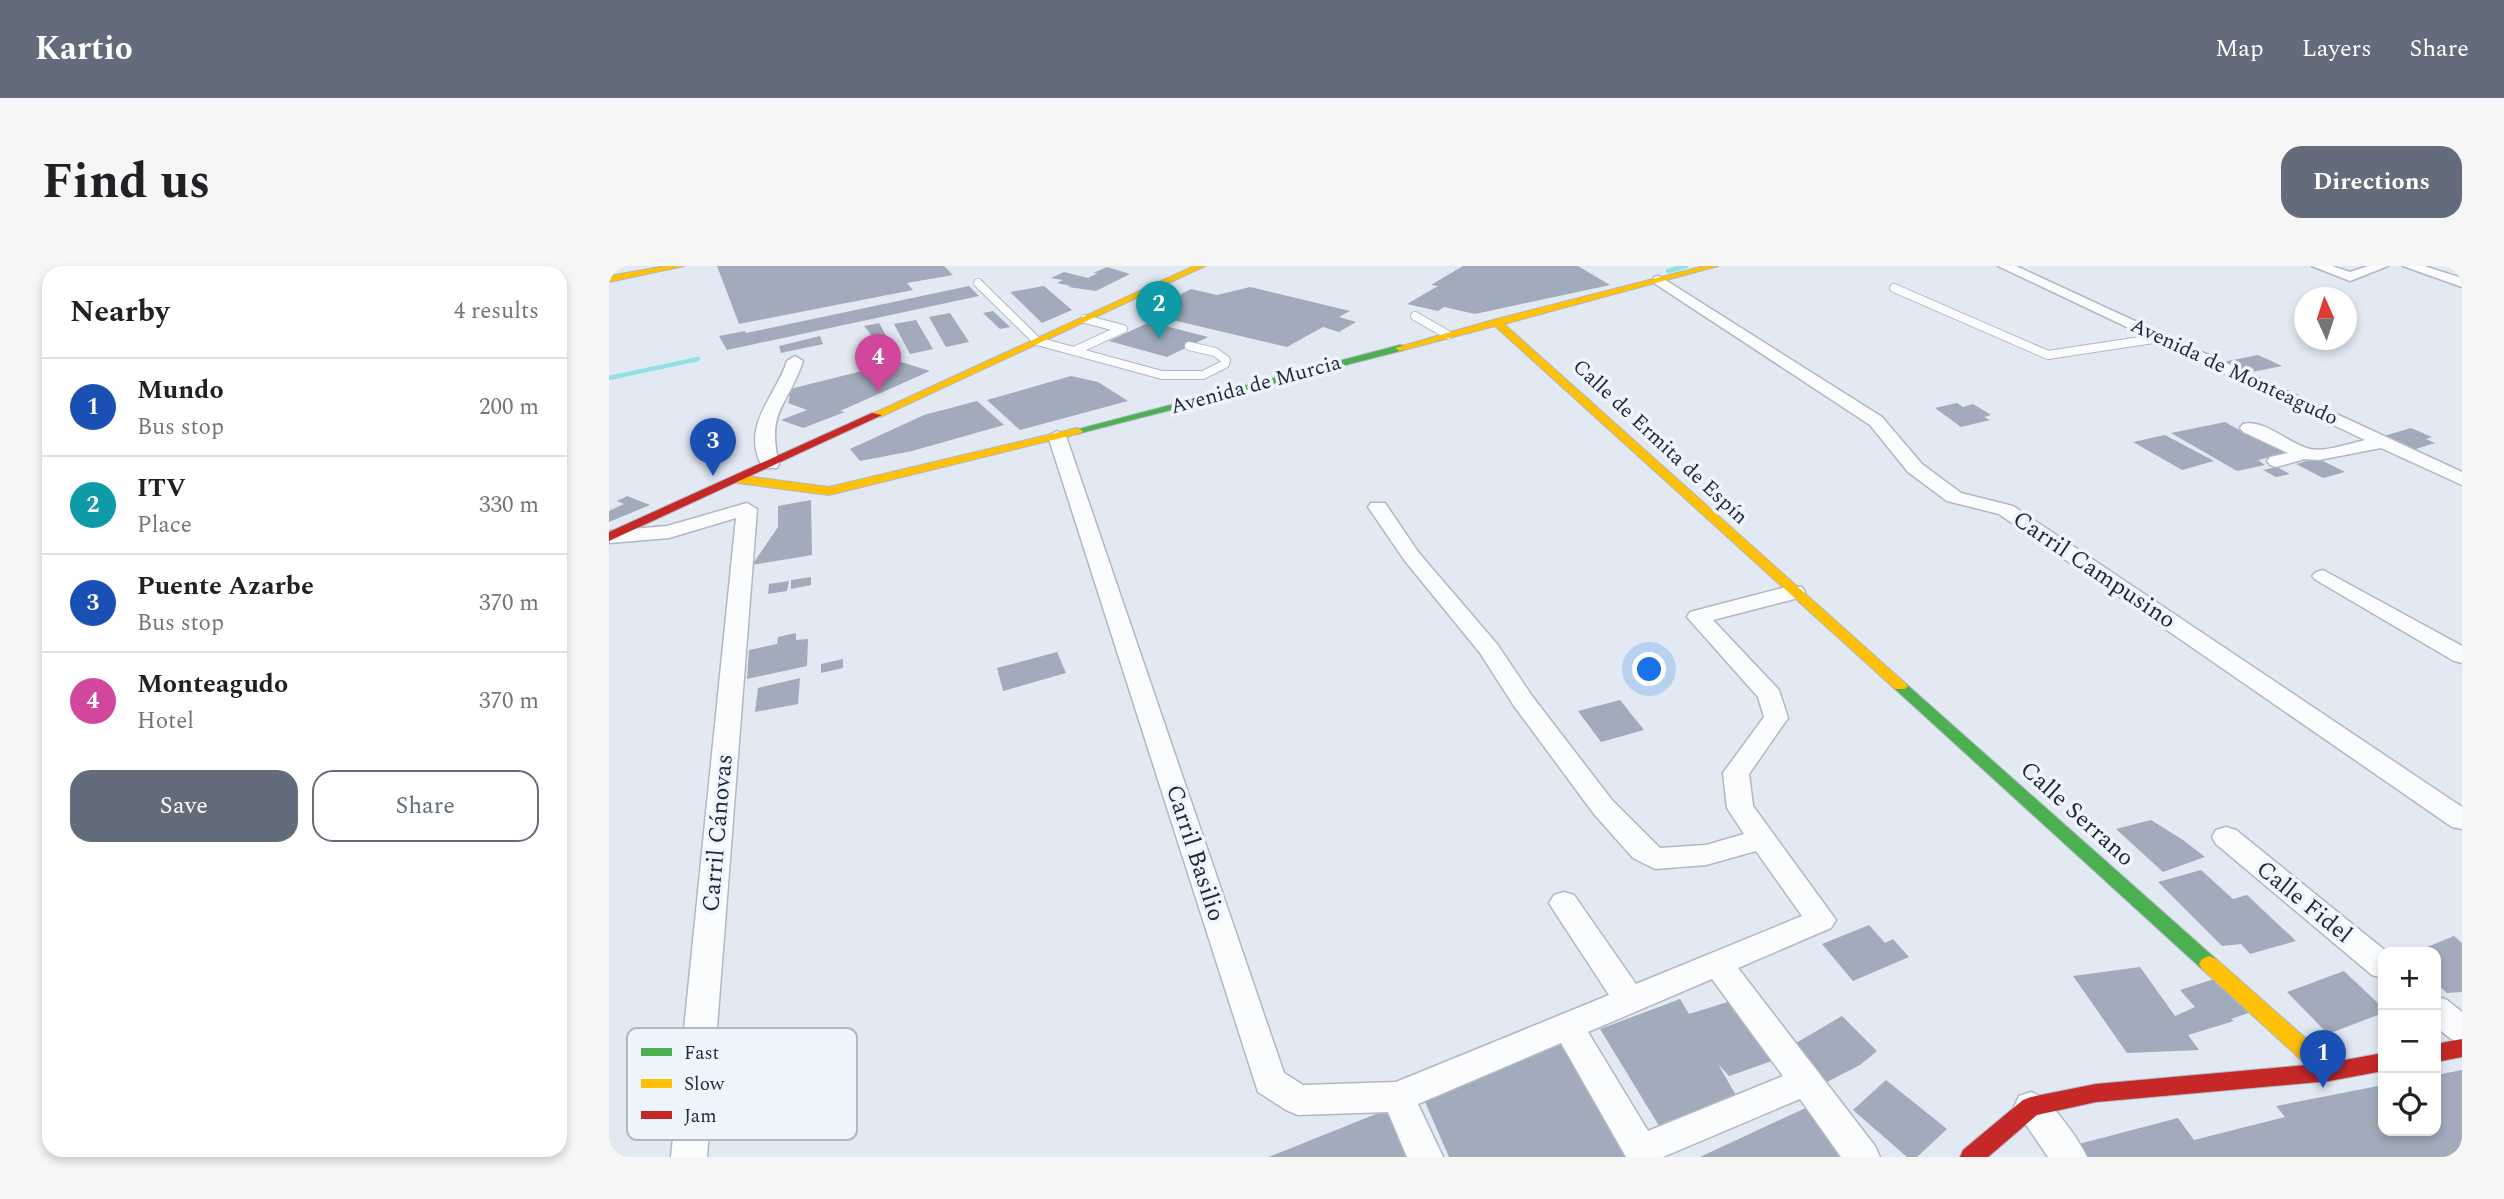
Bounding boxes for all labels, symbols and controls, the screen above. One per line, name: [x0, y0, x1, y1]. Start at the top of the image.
text: Kartio: [35, 24, 133, 74]
text: Map: [2215, 31, 2264, 67]
text: Layers: [2302, 31, 2372, 67]
text: Share: [2410, 31, 2469, 67]
text: Find us: [42, 145, 210, 220]
button: Directions: [2281, 146, 2462, 218]
pin: 2: [1136, 281, 1182, 339]
north arrow: [2294, 287, 2357, 350]
text: Nearby: [70, 289, 169, 335]
text: 4 results: [454, 294, 539, 329]
street label: Avenida de Monteagudo: [2125, 310, 2343, 434]
pin: 4: [855, 334, 901, 392]
street label: Avenida de Murcia: [1167, 347, 1346, 423]
street label: Calle de Ermita de Espín: [1565, 352, 1755, 532]
text: Mundo: [137, 370, 224, 410]
text: 1: [87, 390, 99, 425]
text: 200 m: [479, 390, 539, 425]
text: Bus stop: [137, 410, 224, 445]
pin: 3: [690, 418, 736, 476]
text: ITV: [137, 468, 186, 508]
text: 2: [87, 488, 99, 523]
text: 330 m: [479, 488, 539, 523]
street label: Carril Campusino: [2005, 502, 2183, 638]
text: Place: [137, 508, 192, 543]
text: Puente Azarbe: [137, 566, 314, 606]
text: 3: [87, 586, 99, 621]
text: 370 m: [479, 586, 539, 621]
text: Bus stop: [137, 606, 224, 641]
your location: [1632, 652, 1666, 686]
text: Monteagudo: [137, 664, 288, 704]
text: 4: [87, 684, 99, 719]
text: 370 m: [479, 684, 539, 719]
text: Hotel: [137, 704, 194, 739]
street label: Carril Cánovas: [693, 752, 743, 914]
street label: Calle Serrano: [2012, 753, 2142, 875]
button: Save: [70, 770, 298, 842]
button: Share: [312, 770, 539, 842]
street label: Carril Basilio: [1156, 780, 1234, 926]
street label: Calle Fidel: [2248, 852, 2360, 952]
map controls: [2378, 947, 2441, 1136]
button: +: [2378, 947, 2441, 1010]
button: −: [2378, 1010, 2441, 1073]
legend: [627, 1028, 857, 1140]
pin: 1: [2300, 1030, 2346, 1088]
text: Fast: [684, 1039, 720, 1068]
text: Slow: [684, 1070, 725, 1099]
button: locate: [2378, 1073, 2441, 1136]
text: Jam: [684, 1102, 716, 1131]

